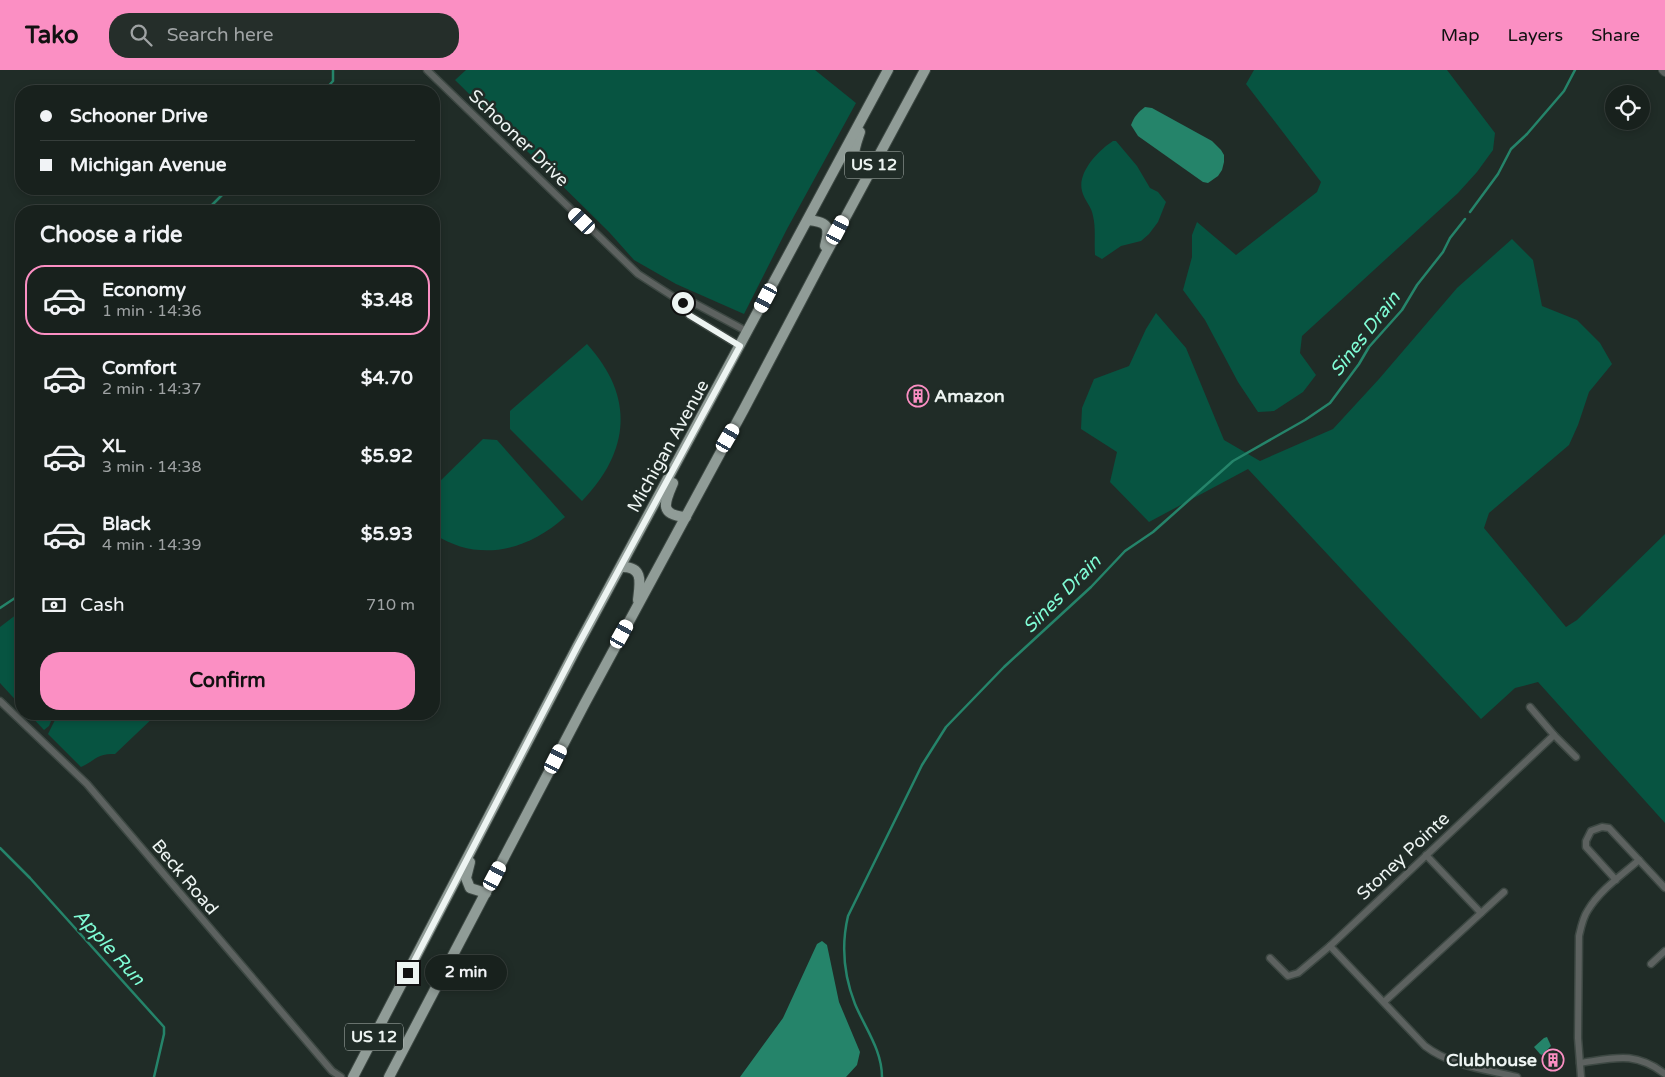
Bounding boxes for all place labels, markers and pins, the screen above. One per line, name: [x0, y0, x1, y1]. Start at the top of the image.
building icon: Amazon: [906, 384, 930, 408]
place label: Amazon: [934, 385, 1005, 407]
building icon: Clubhouse: [1541, 1048, 1565, 1072]
place label: Clubhouse: [1446, 1049, 1537, 1071]

